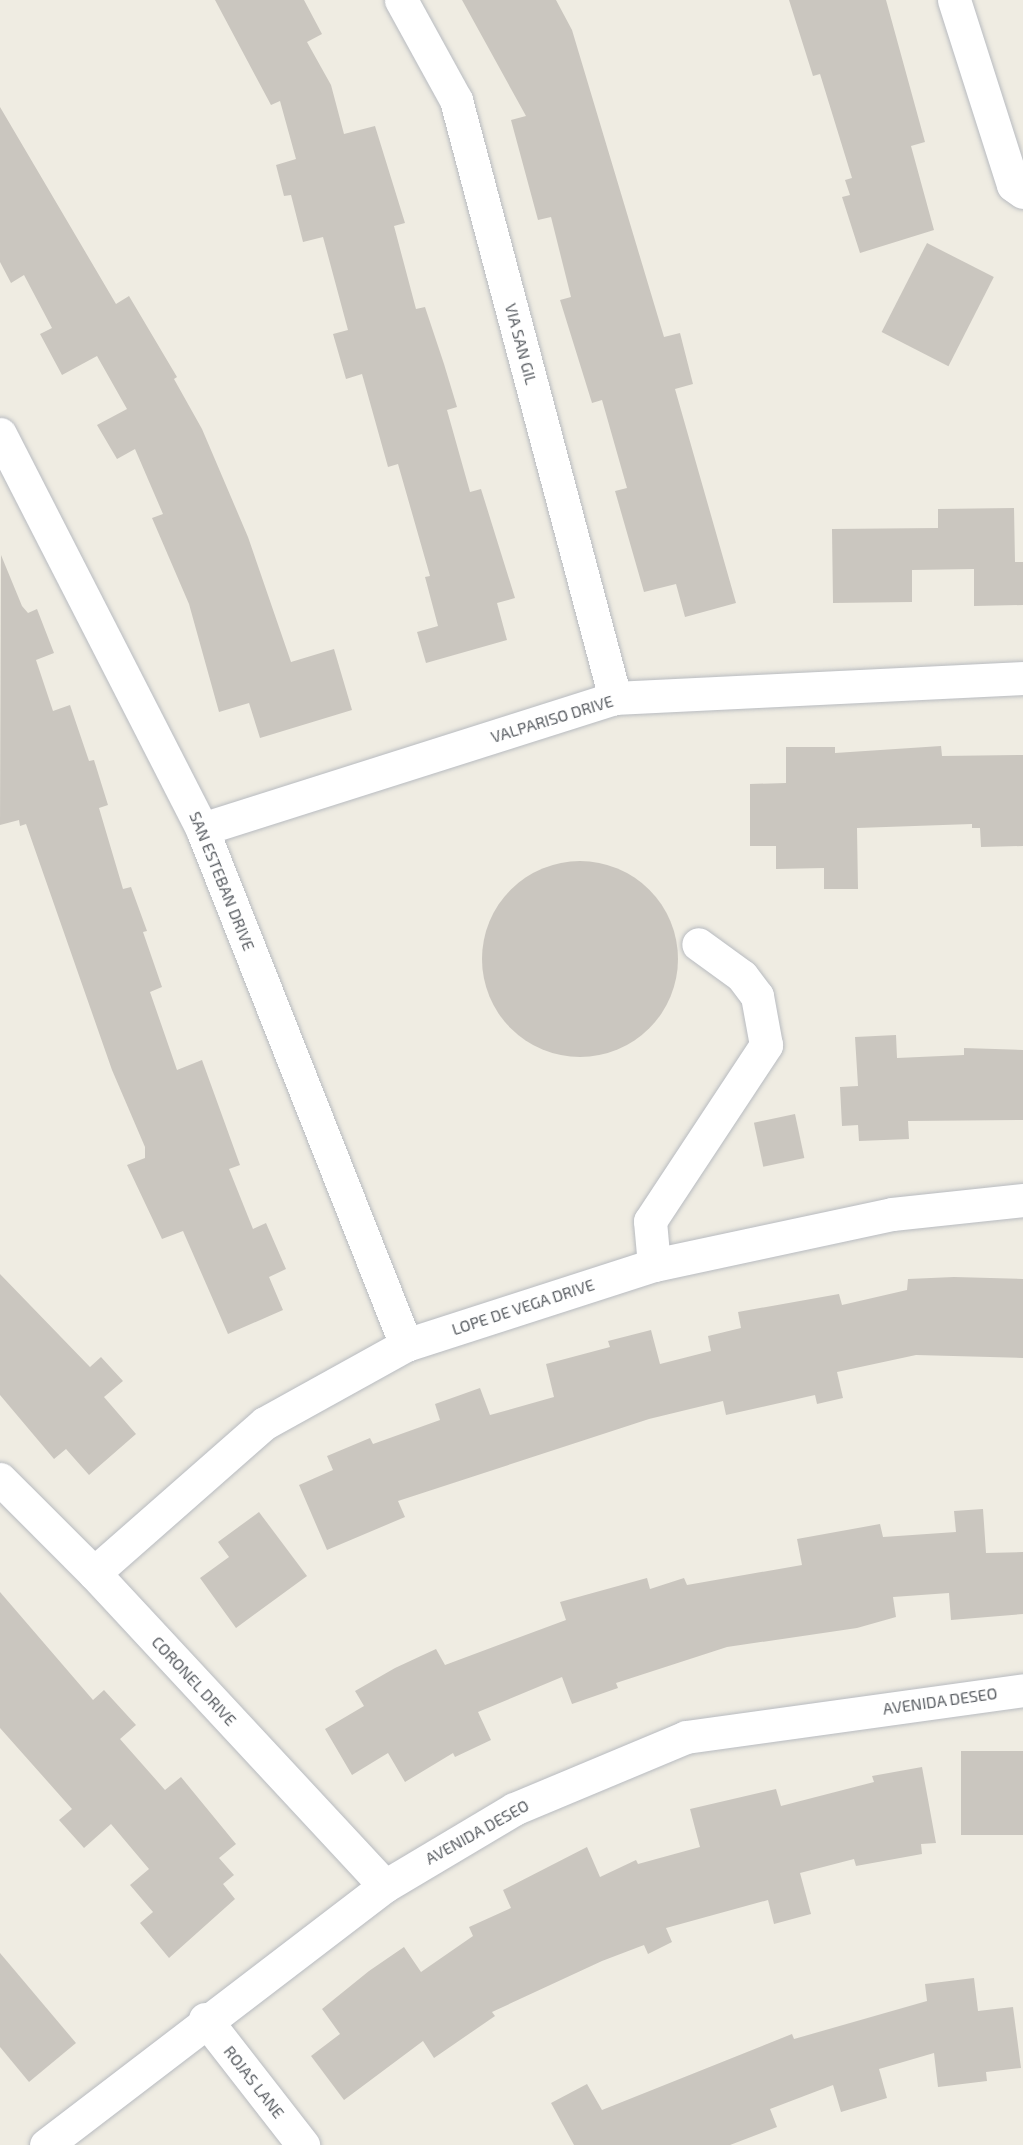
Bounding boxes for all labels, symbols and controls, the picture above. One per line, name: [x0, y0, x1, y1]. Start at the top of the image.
street label: VIA SAN GIL: [501, 301, 541, 387]
street label: VALPARISO DRIVE: [489, 691, 615, 747]
street label: SAN ESTEBAN DRIVE: [185, 809, 259, 953]
street label: LOPE DE VEGA DRIVE: [449, 1275, 597, 1339]
street label: CORONEL DRIVE: [148, 1632, 240, 1730]
street label: AVENIDA DESEO: [881, 1683, 999, 1719]
street label: AVENIDA DESEO: [422, 1796, 532, 1868]
street label: ROJAS LANE: [220, 2042, 288, 2122]

